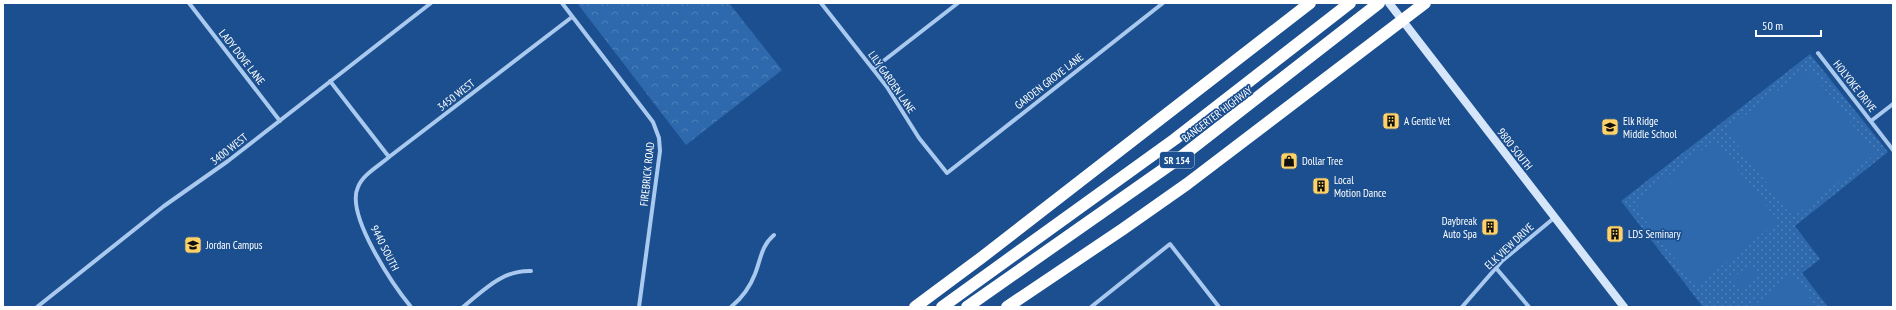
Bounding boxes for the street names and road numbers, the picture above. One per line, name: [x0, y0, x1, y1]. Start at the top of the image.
street label: LADY DOVE LANE: [216, 26, 268, 88]
street label: LILY GARDEN LANE: [865, 48, 919, 116]
street label: GARDEN GROVE LANE: [1012, 50, 1086, 112]
street label: HOLYOKE DRIVE: [1830, 57, 1880, 115]
street label: 3450 WEST: [434, 76, 478, 114]
street label: BANGERTER HIGHWAY: [1179, 83, 1255, 145]
street label: 9800 SOUTH: [1494, 125, 1536, 173]
street label: 3400 WEST: [207, 130, 251, 168]
street label: FIREBRICK ROAD: [637, 141, 657, 207]
road number: SR 154: [1160, 152, 1194, 168]
street label: ELK VIEW DRIVE: [1482, 220, 1537, 272]
street label: 9440 SOUTH: [368, 223, 402, 273]

